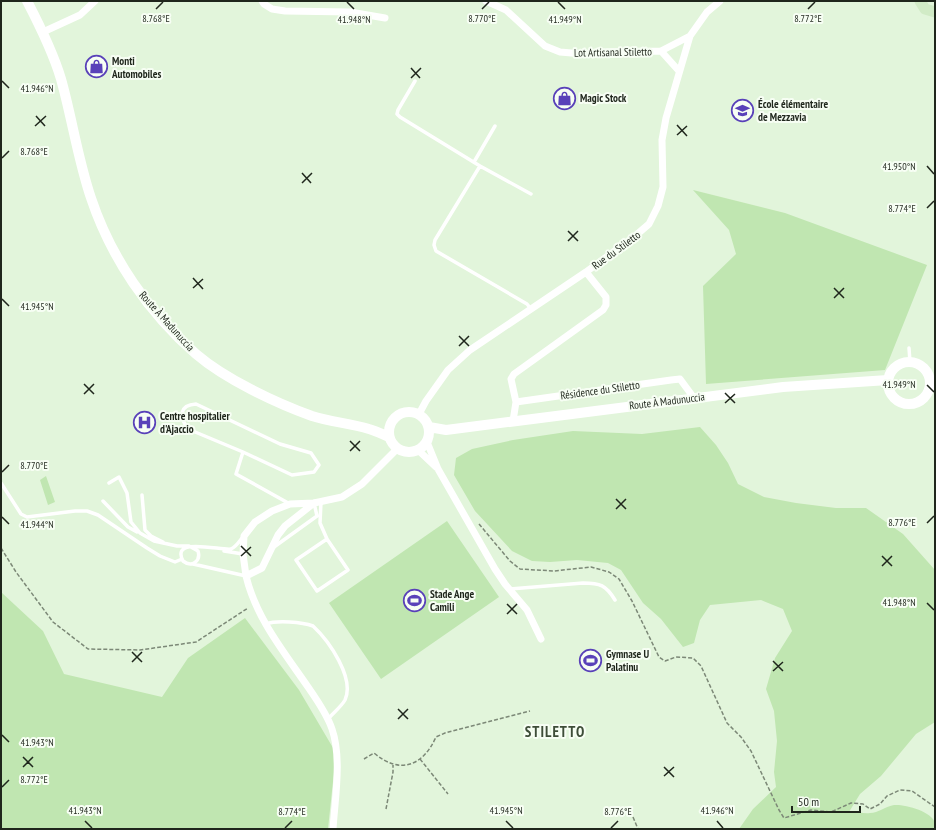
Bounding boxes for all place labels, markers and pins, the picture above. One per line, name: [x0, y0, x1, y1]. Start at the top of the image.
shop icon: Monti Automobiles: [84, 54, 110, 80]
place label: Monti Automobiles: [111, 54, 161, 81]
shop icon: Magic Stock: [551, 85, 577, 111]
place label: Magic Stock: [580, 91, 627, 105]
school or university icon: École élémentaire de Mezzavia: [729, 97, 755, 123]
place label: École élémentaire de Mezzavia: [758, 97, 828, 124]
hospital icon: Centre hospitalier d'Ajaccio: [131, 409, 157, 435]
place label: Centre hospitalier d'Ajaccio: [160, 409, 230, 436]
sports icon: Stade Ange Camili: [401, 587, 427, 613]
place label: Stade Ange Camili: [430, 587, 474, 614]
sports icon: Gymnase U Palatinu: [577, 647, 603, 673]
place label: Gymnase U Palatinu: [606, 647, 650, 674]

